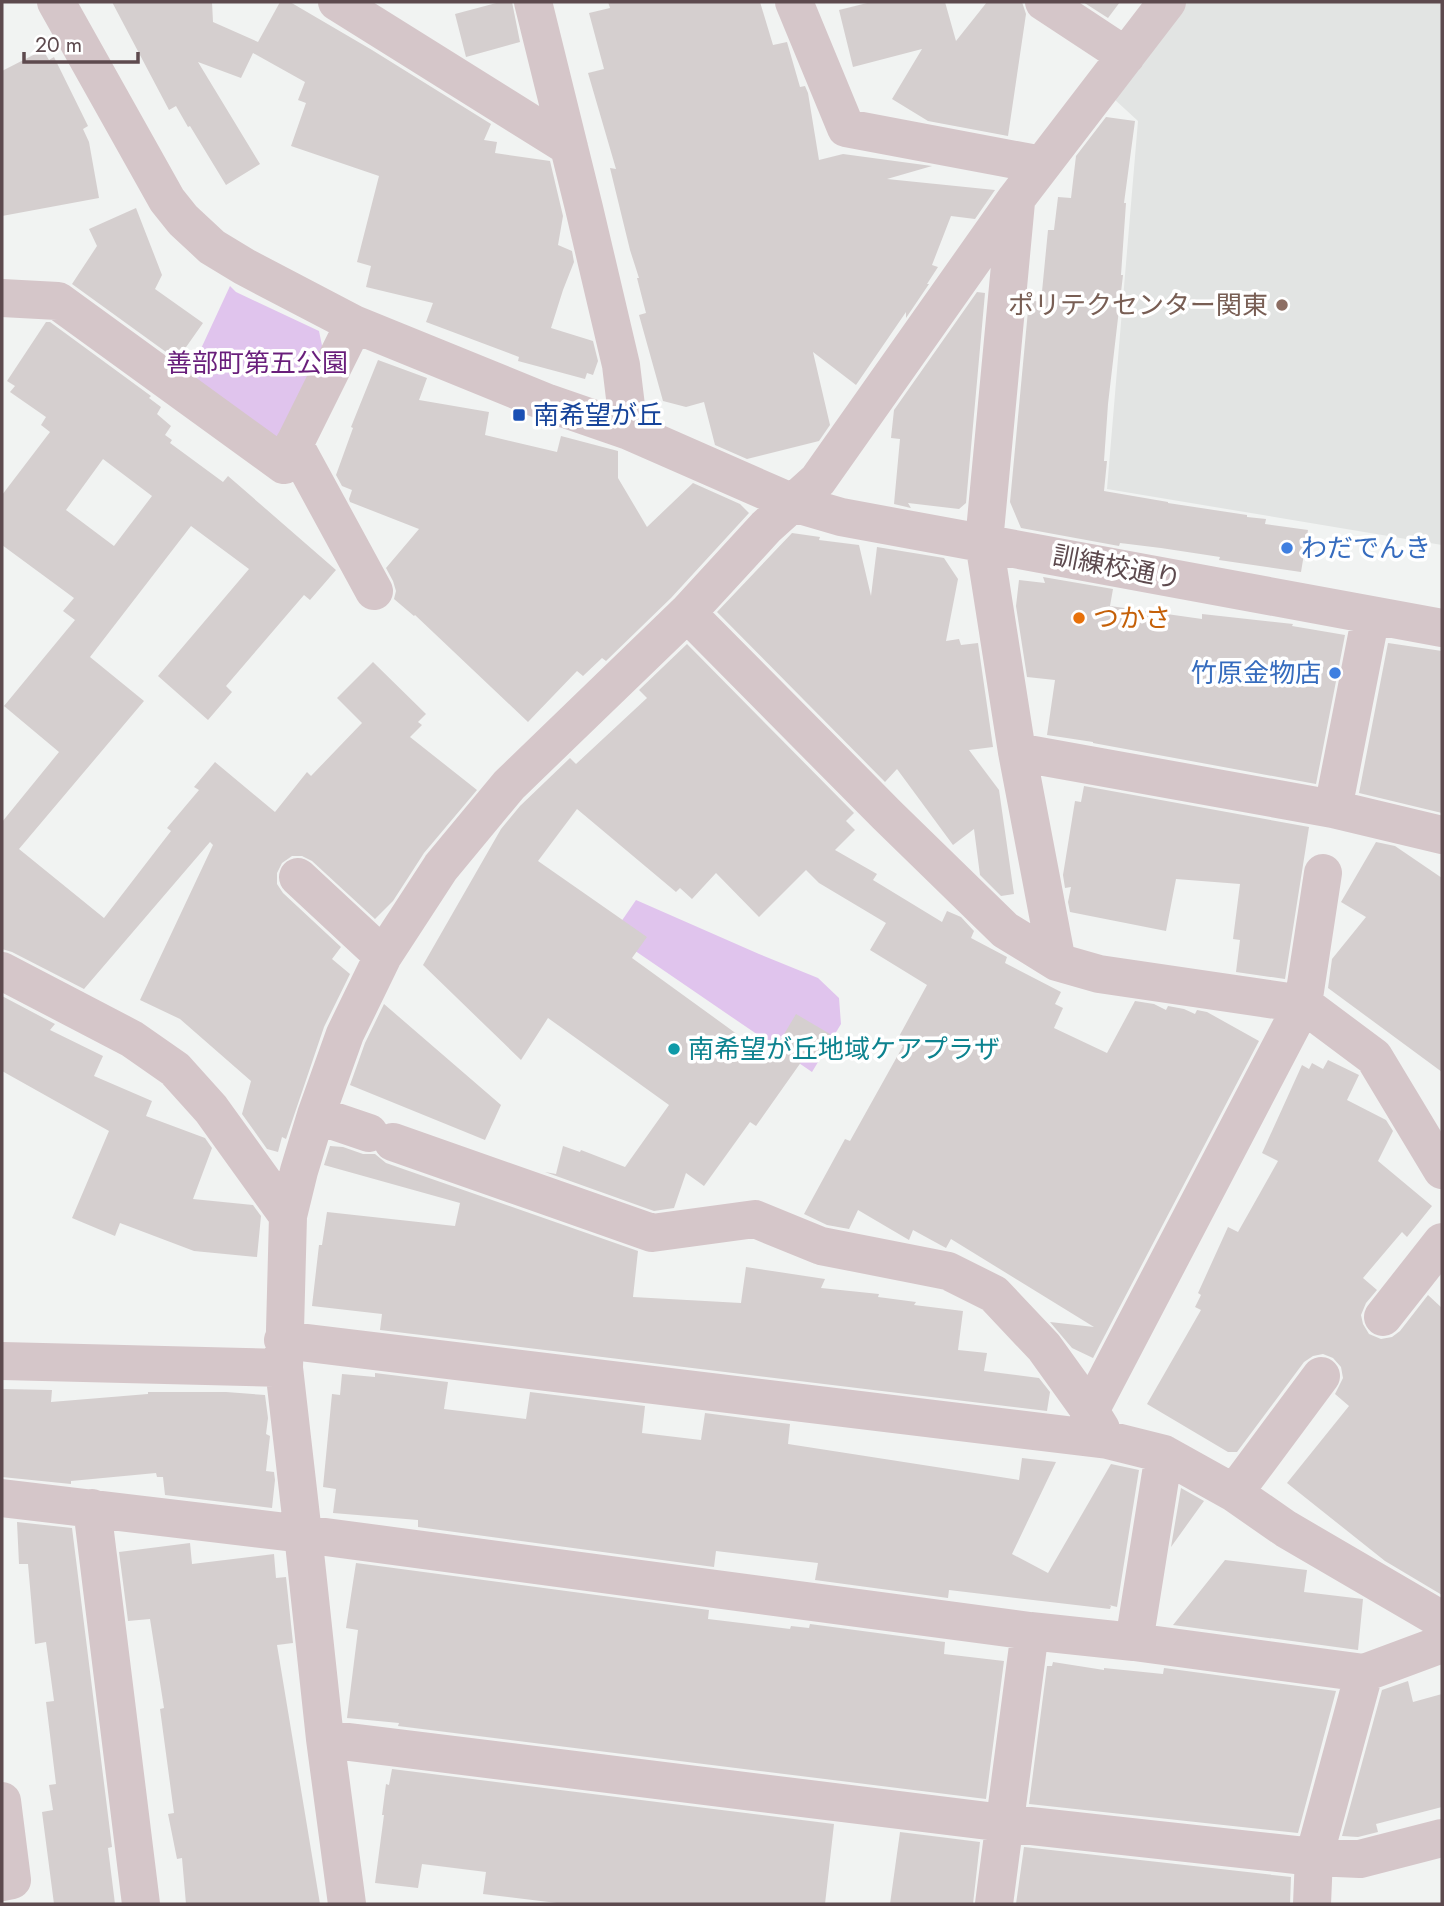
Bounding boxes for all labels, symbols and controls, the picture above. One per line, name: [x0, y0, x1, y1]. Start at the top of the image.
scale bar: [24, 21, 138, 65]
text: 20 m: [35, 30, 82, 60]
place label: ポリテクセンター関東: [1008, 286, 1268, 324]
marker: ポリテクセンター関東: [1274, 297, 1290, 313]
park label: 善部町第五公園: [166, 344, 348, 382]
place label: 南希望が丘: [533, 396, 663, 434]
marker: 南希望が丘: [511, 407, 527, 423]
place label: わだでんき: [1301, 529, 1431, 567]
street label: 訓練校通り: [1050, 536, 1184, 598]
marker: わだでんき: [1279, 540, 1295, 556]
place label: つかさ: [1093, 599, 1171, 637]
marker: つかさ: [1071, 610, 1087, 626]
place label: 竹原金物店: [1191, 654, 1321, 692]
marker: 竹原金物店: [1327, 665, 1343, 681]
place label: 南希望が丘地域ケアプラザ: [688, 1030, 1000, 1068]
marker: 南希望が丘地域ケアプラザ: [666, 1041, 682, 1057]

